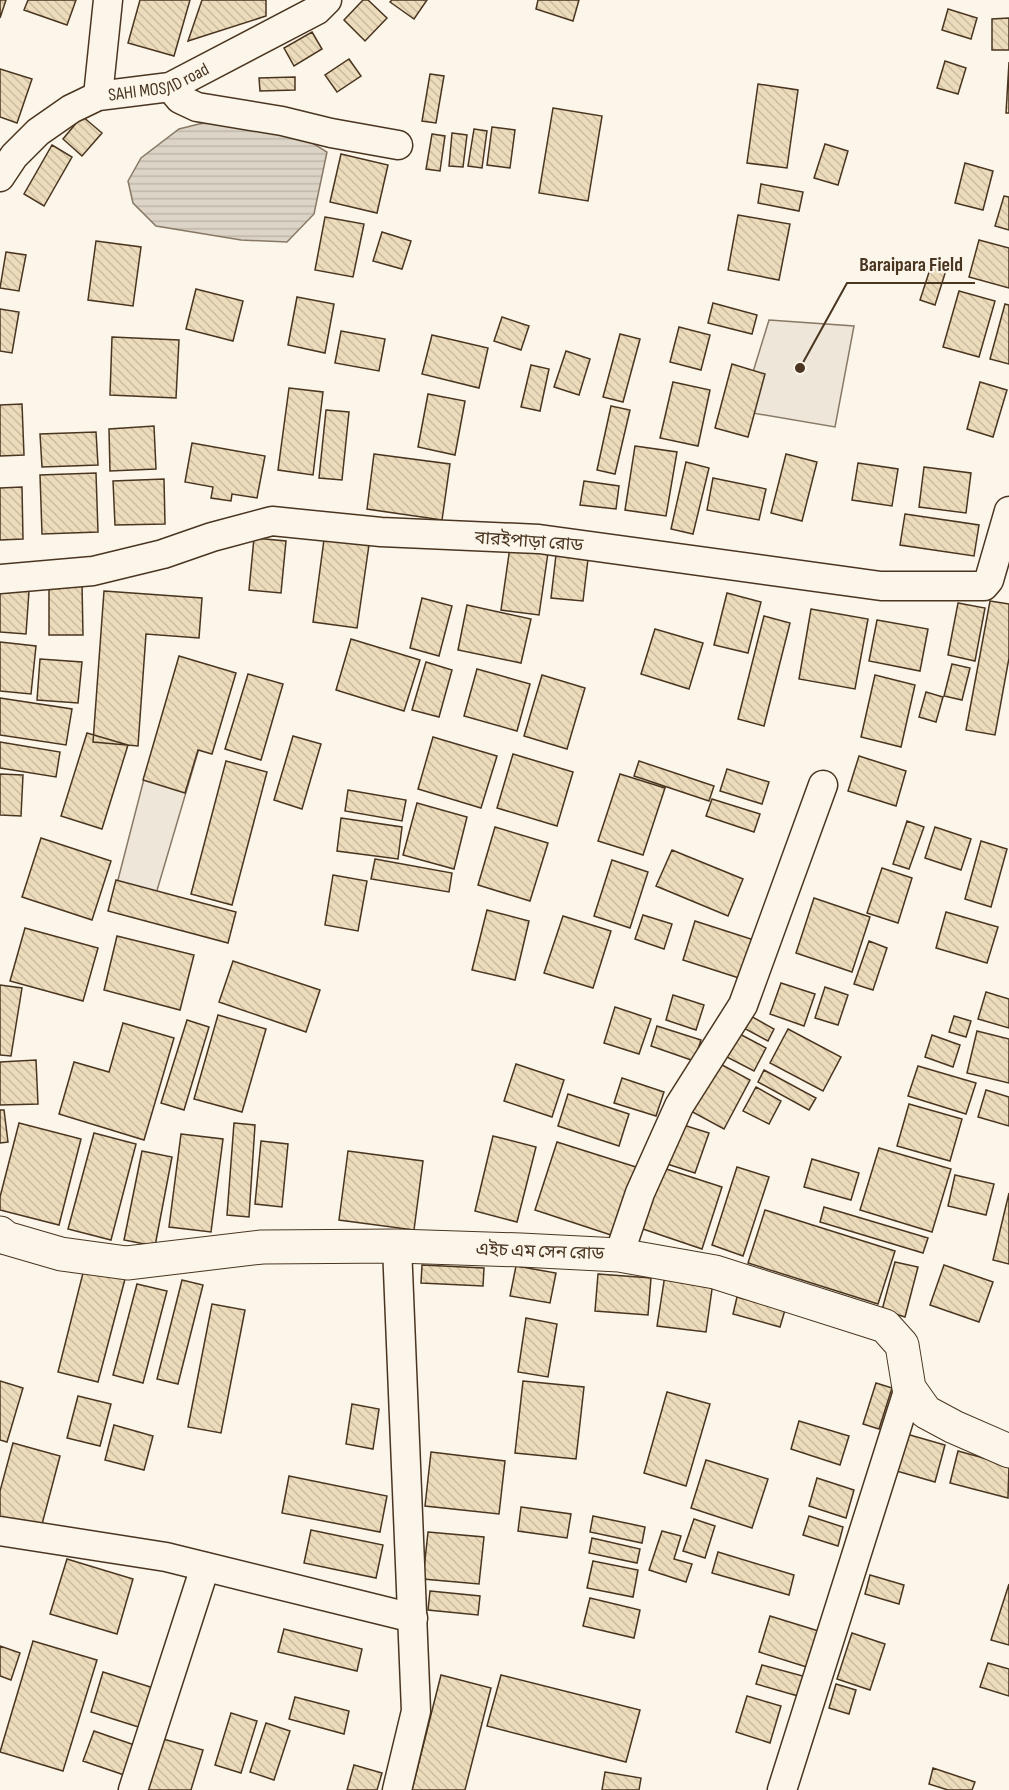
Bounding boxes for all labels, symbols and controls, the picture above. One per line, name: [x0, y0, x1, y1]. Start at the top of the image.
street label: SAHI MOSJID road: [107, 59, 213, 106]
callout: Baraipara Field: [847, 245, 975, 283]
text: Baraipara Field: [859, 253, 963, 277]
street label: বারইপাড়া রোড: [473, 527, 584, 556]
street label: এইচ এম সেন রোড: [475, 1239, 605, 1264]

